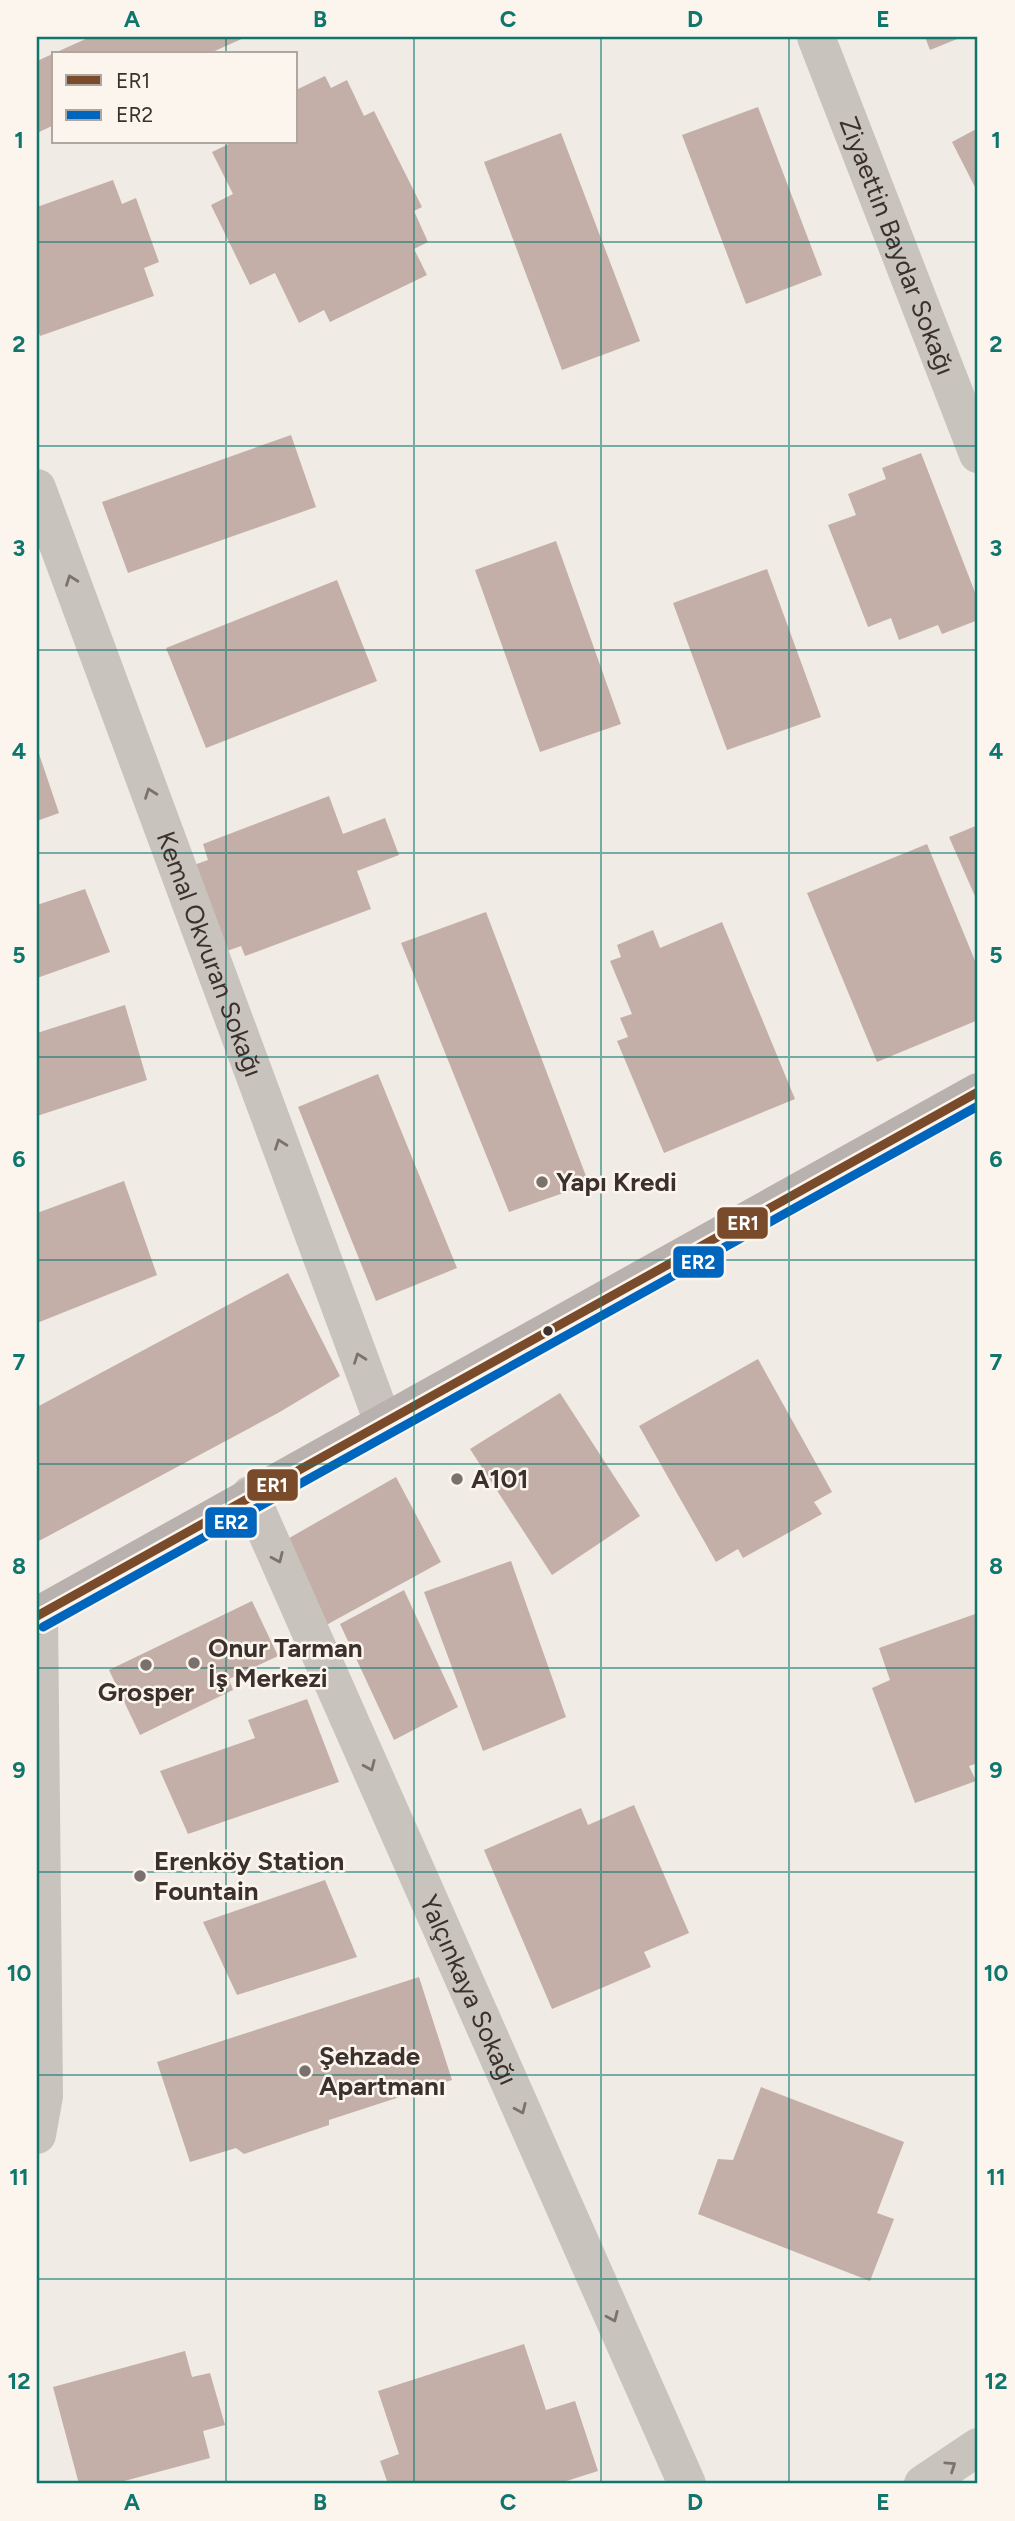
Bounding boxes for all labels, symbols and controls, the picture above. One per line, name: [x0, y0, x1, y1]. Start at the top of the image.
text: A: [124, 5, 141, 33]
text: B: [313, 5, 327, 33]
text: C: [500, 5, 517, 33]
text: D: [687, 5, 703, 33]
text: E: [876, 5, 890, 33]
legend: [52, 52, 298, 144]
text: ER1: [116, 68, 150, 93]
text: ER2: [116, 102, 153, 127]
street label: Ziyaettin Baydar Sokağı: [833, 112, 962, 379]
text: 1: [14, 126, 24, 154]
text: 1: [991, 126, 1001, 154]
text: 2: [12, 330, 26, 358]
text: 2: [989, 330, 1003, 358]
text: 3: [13, 534, 25, 562]
text: 3: [990, 534, 1002, 562]
one-way arrow: [65, 574, 79, 586]
text: 4: [12, 737, 26, 765]
text: 4: [989, 737, 1003, 765]
one-way arrow: [144, 788, 158, 800]
street label: Kemal Okvuran Sokağı: [150, 827, 270, 1081]
text: 5: [12, 941, 26, 969]
text: 5: [989, 941, 1003, 969]
one-way arrow: [274, 1139, 288, 1151]
text: 6: [12, 1145, 26, 1173]
text: 6: [989, 1145, 1003, 1173]
place label: Yapı Kredi: [556, 1166, 677, 1198]
marker: Yapı Kredi: [534, 1174, 550, 1190]
line badge: ER1: [716, 1206, 769, 1240]
text: ER1: [727, 1212, 759, 1235]
line badge: ER2: [672, 1245, 725, 1279]
text: ER2: [681, 1251, 715, 1274]
unlabelled marker: [541, 1324, 555, 1338]
text: 7: [13, 1348, 26, 1376]
text: 7: [990, 1348, 1003, 1376]
one-way arrow: [353, 1352, 367, 1364]
place label: A101: [471, 1463, 528, 1495]
line badge: ER1: [246, 1468, 299, 1502]
marker: A101: [449, 1471, 465, 1487]
text: ER1: [256, 1474, 288, 1497]
line badge: ER2: [204, 1506, 258, 1539]
text: ER2: [214, 1511, 248, 1534]
one-way arrow: [270, 1551, 284, 1563]
text: 8: [12, 1552, 26, 1580]
text: 8: [989, 1552, 1003, 1580]
place label: Onur Tarman İş Merkezi: [208, 1632, 363, 1694]
marker: Onur Tarman İş Merkezi: [186, 1655, 202, 1671]
marker: Grosper: [138, 1657, 154, 1673]
place label: Grosper: [98, 1676, 194, 1708]
text: 9: [12, 1756, 26, 1784]
text: 9: [989, 1756, 1003, 1784]
one-way arrow: [362, 1759, 376, 1771]
place label: Erenköy Station Fountain: [154, 1845, 344, 1907]
marker: Erenköy Station Fountain: [132, 1868, 148, 1884]
street label: Yalçınkaya Sokağı: [413, 1890, 525, 2090]
text: 10: [7, 1959, 31, 1987]
text: 10: [984, 1959, 1008, 1987]
place label: Şehzade Apartmanı: [319, 2040, 445, 2102]
marker: Şehzade Apartmanı: [297, 2063, 313, 2079]
one-way arrow: [513, 2101, 527, 2114]
text: 11: [9, 2163, 29, 2191]
text: 11: [986, 2163, 1006, 2191]
one-way arrow: [605, 2310, 619, 2322]
text: 12: [7, 2367, 31, 2395]
text: 12: [984, 2367, 1008, 2395]
one-way arrow: [943, 2461, 956, 2474]
text: A: [124, 2488, 141, 2516]
text: B: [313, 2488, 327, 2516]
text: C: [500, 2488, 517, 2516]
text: D: [687, 2488, 703, 2516]
text: E: [876, 2488, 890, 2516]

